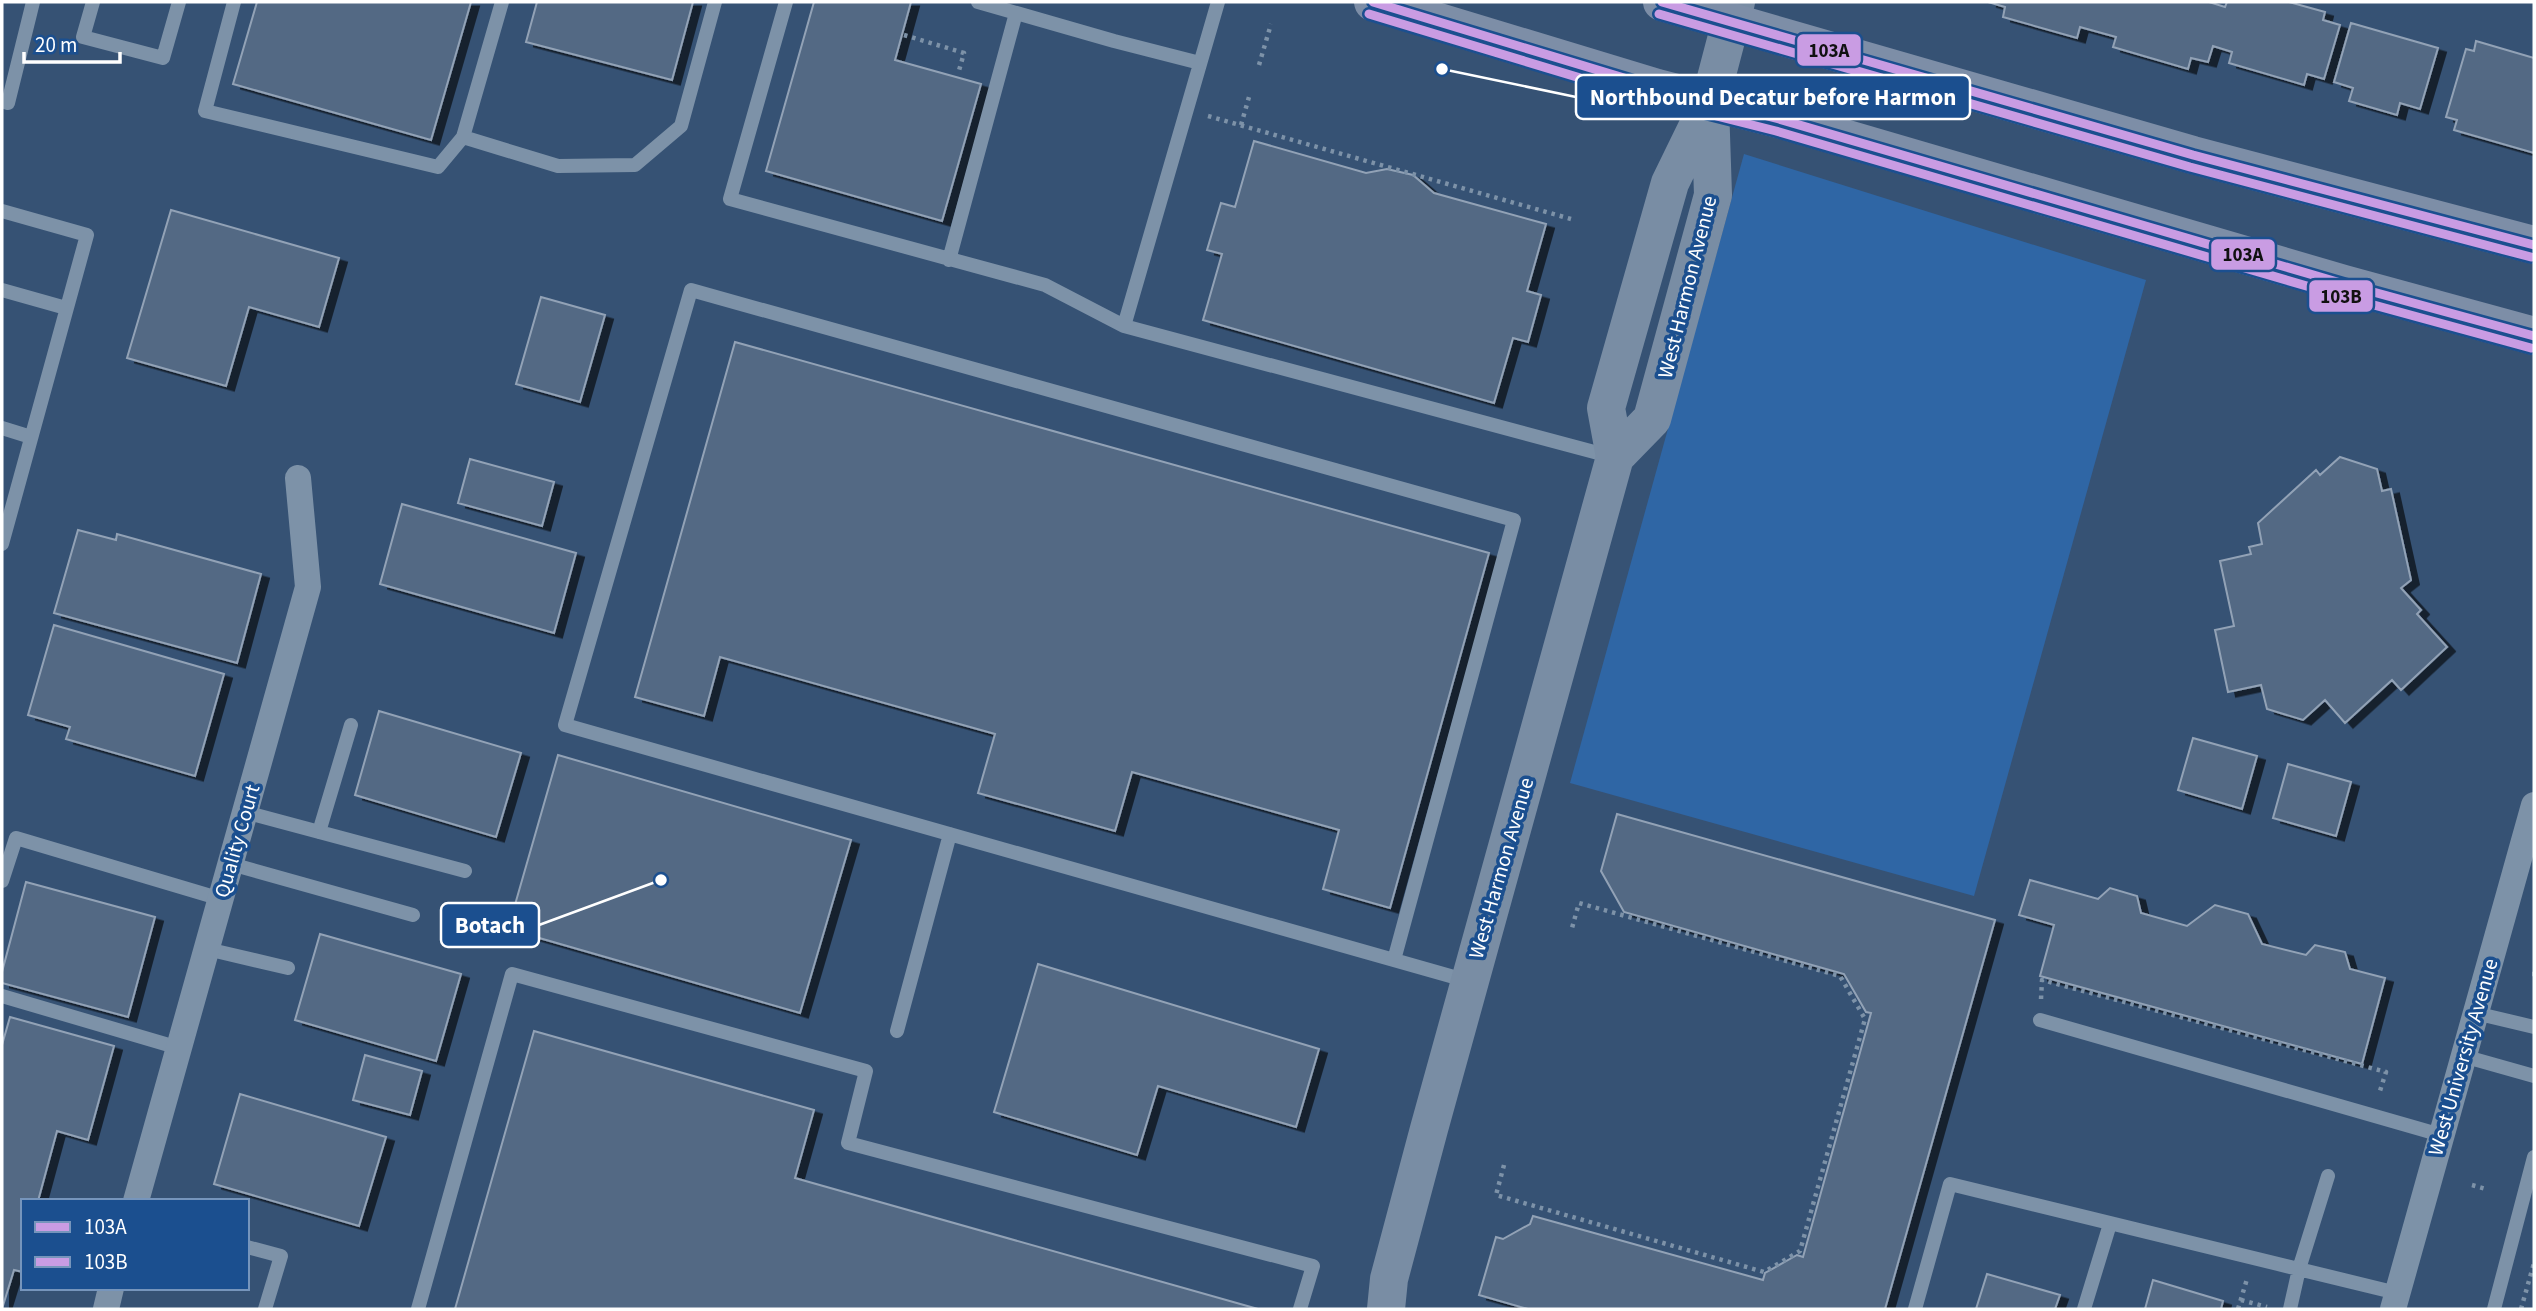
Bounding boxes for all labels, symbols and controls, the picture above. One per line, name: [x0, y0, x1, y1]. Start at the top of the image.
scale bar: [24, 21, 121, 65]
text: 20 m: [35, 30, 77, 60]
line badge: 103A: [1796, 33, 1862, 67]
text: 103A: [1809, 38, 1850, 65]
callout: Northbound Decatur before Harmon: [1576, 75, 1970, 119]
text: Northbound Decatur before Harmon: [1590, 81, 1956, 114]
street label: West Harmon Avenue: [1650, 192, 1724, 382]
line badge: 103A: [2210, 238, 2276, 271]
text: 103A: [2223, 242, 2264, 269]
line badge: 103B: [2308, 279, 2374, 313]
text: 103B: [2320, 284, 2362, 311]
street label: West Harmon Avenue: [1461, 774, 1541, 962]
street label: Quality Court: [206, 781, 268, 901]
callout: Botach: [441, 903, 539, 947]
text: Botach: [455, 909, 525, 942]
street label: West University Avenue: [2420, 955, 2506, 1159]
legend: [21, 1199, 248, 1290]
text: 103A: [84, 1212, 127, 1242]
text: 103B: [84, 1247, 128, 1277]

